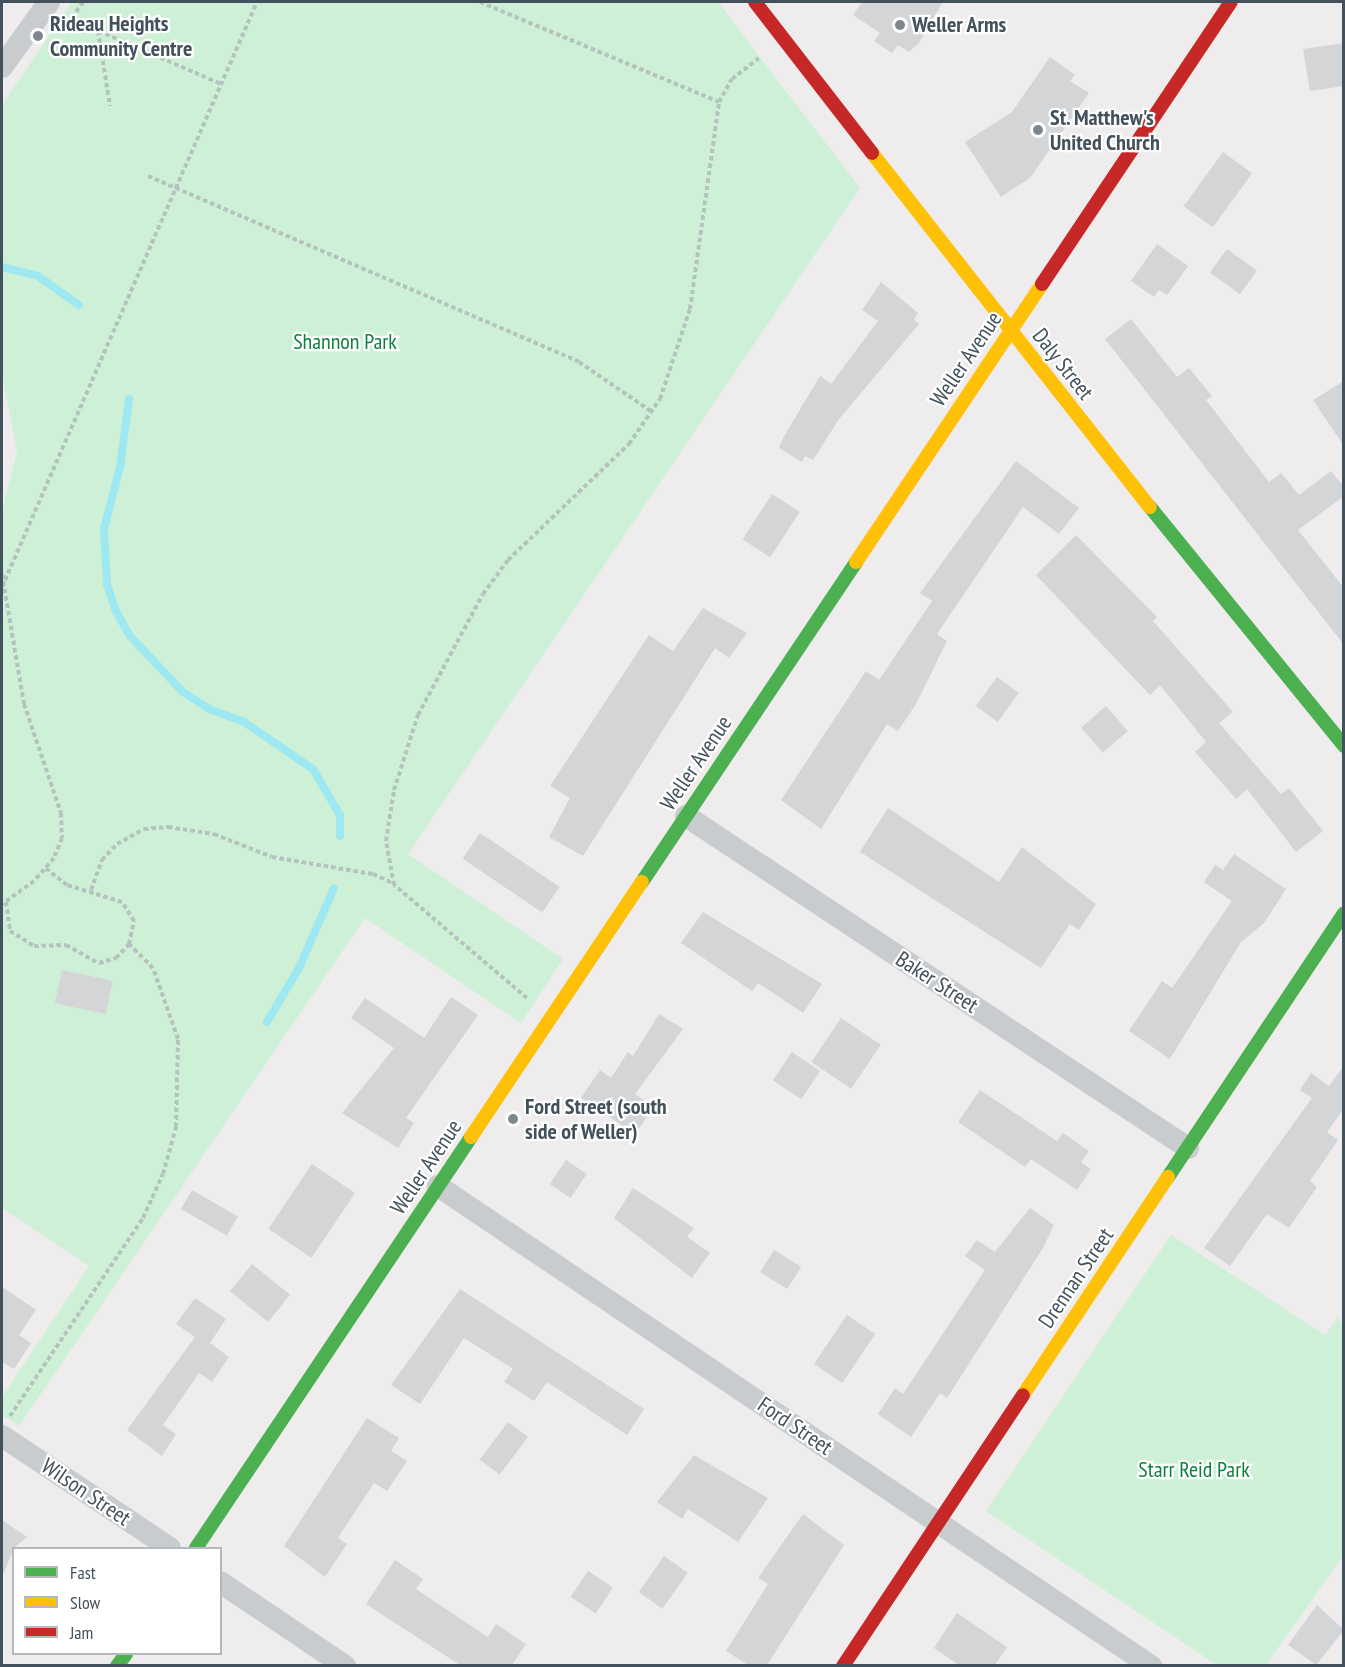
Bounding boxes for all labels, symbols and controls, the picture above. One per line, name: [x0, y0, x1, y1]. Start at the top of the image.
place label: Rideau Heights Community Centre: [50, 10, 193, 62]
place label: Weller Arms: [912, 12, 1007, 38]
marker: Weller Arms: [893, 18, 907, 32]
marker: Rideau Heights Community Centre: [31, 29, 45, 43]
place label: St. Matthew's United Church: [1050, 104, 1160, 156]
marker: St. Matthew's United Church: [1031, 123, 1045, 137]
street label: Weller Avenue: [925, 307, 1007, 411]
street label: Daly Street: [1027, 323, 1099, 405]
park label: Shannon Park: [293, 329, 397, 355]
street label: Weller Avenue: [655, 711, 737, 815]
street label: Baker Street: [891, 946, 983, 1018]
place label: Ford Street (south side of Weller): [525, 1093, 667, 1144]
marker: Ford Street (south side of Weller): [506, 1112, 520, 1126]
street label: Weller Avenue: [385, 1115, 467, 1219]
street label: Drennan Street: [1033, 1223, 1119, 1333]
street label: Ford Street: [753, 1391, 837, 1461]
street label: Wilson Street: [37, 1453, 135, 1531]
park label: Starr Reid Park: [1138, 1457, 1250, 1483]
legend: [12, 1547, 222, 1655]
text: Fast: [70, 1561, 96, 1584]
text: Slow: [70, 1591, 100, 1614]
text: Jam: [70, 1621, 93, 1644]

